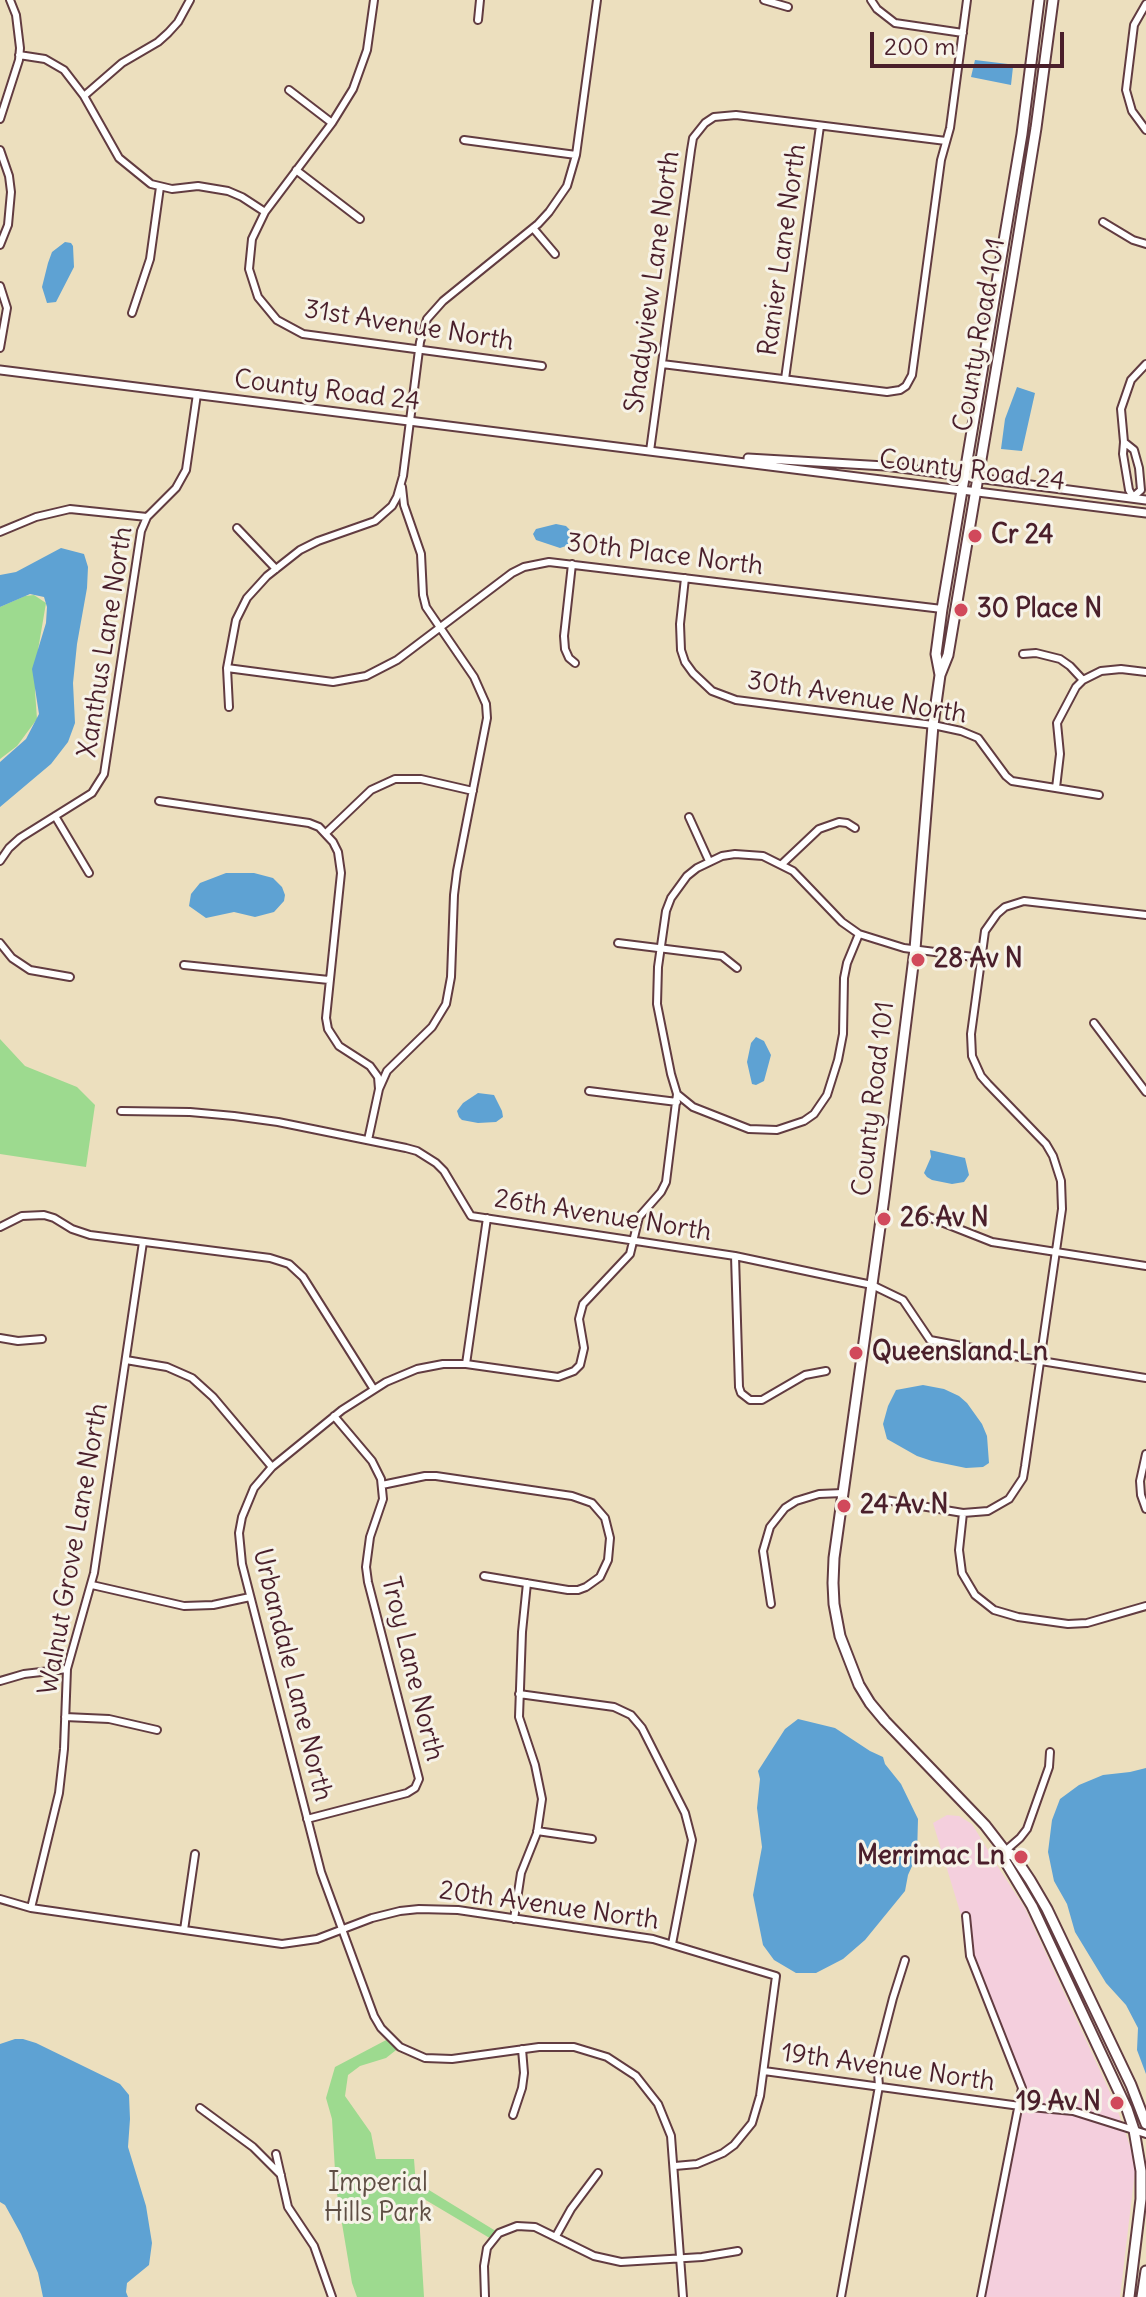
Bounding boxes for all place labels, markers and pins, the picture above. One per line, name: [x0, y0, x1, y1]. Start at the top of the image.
place label: Cr 24: [991, 520, 1054, 552]
marker: Cr 24: [966, 527, 984, 545]
place label: 30 Place N: [977, 594, 1102, 626]
marker: 30 Place N: [952, 601, 970, 619]
place label: 28 Av N: [934, 944, 1023, 976]
marker: 28 Av N: [909, 951, 927, 969]
place label: 26 Av N: [900, 1203, 989, 1235]
marker: 26 Av N: [875, 1210, 893, 1228]
place label: Queensland Ln: [872, 1337, 1048, 1369]
marker: Queensland Ln: [847, 1344, 865, 1362]
place label: 24 Av N: [860, 1490, 948, 1522]
marker: 24 Av N: [835, 1497, 853, 1515]
place label: Merrimac Ln: [857, 1841, 1005, 1873]
marker: Merrimac Ln: [1012, 1848, 1030, 1866]
place label: 19 Av N: [1016, 2087, 1101, 2119]
marker: 19 Av N: [1108, 2094, 1126, 2112]

